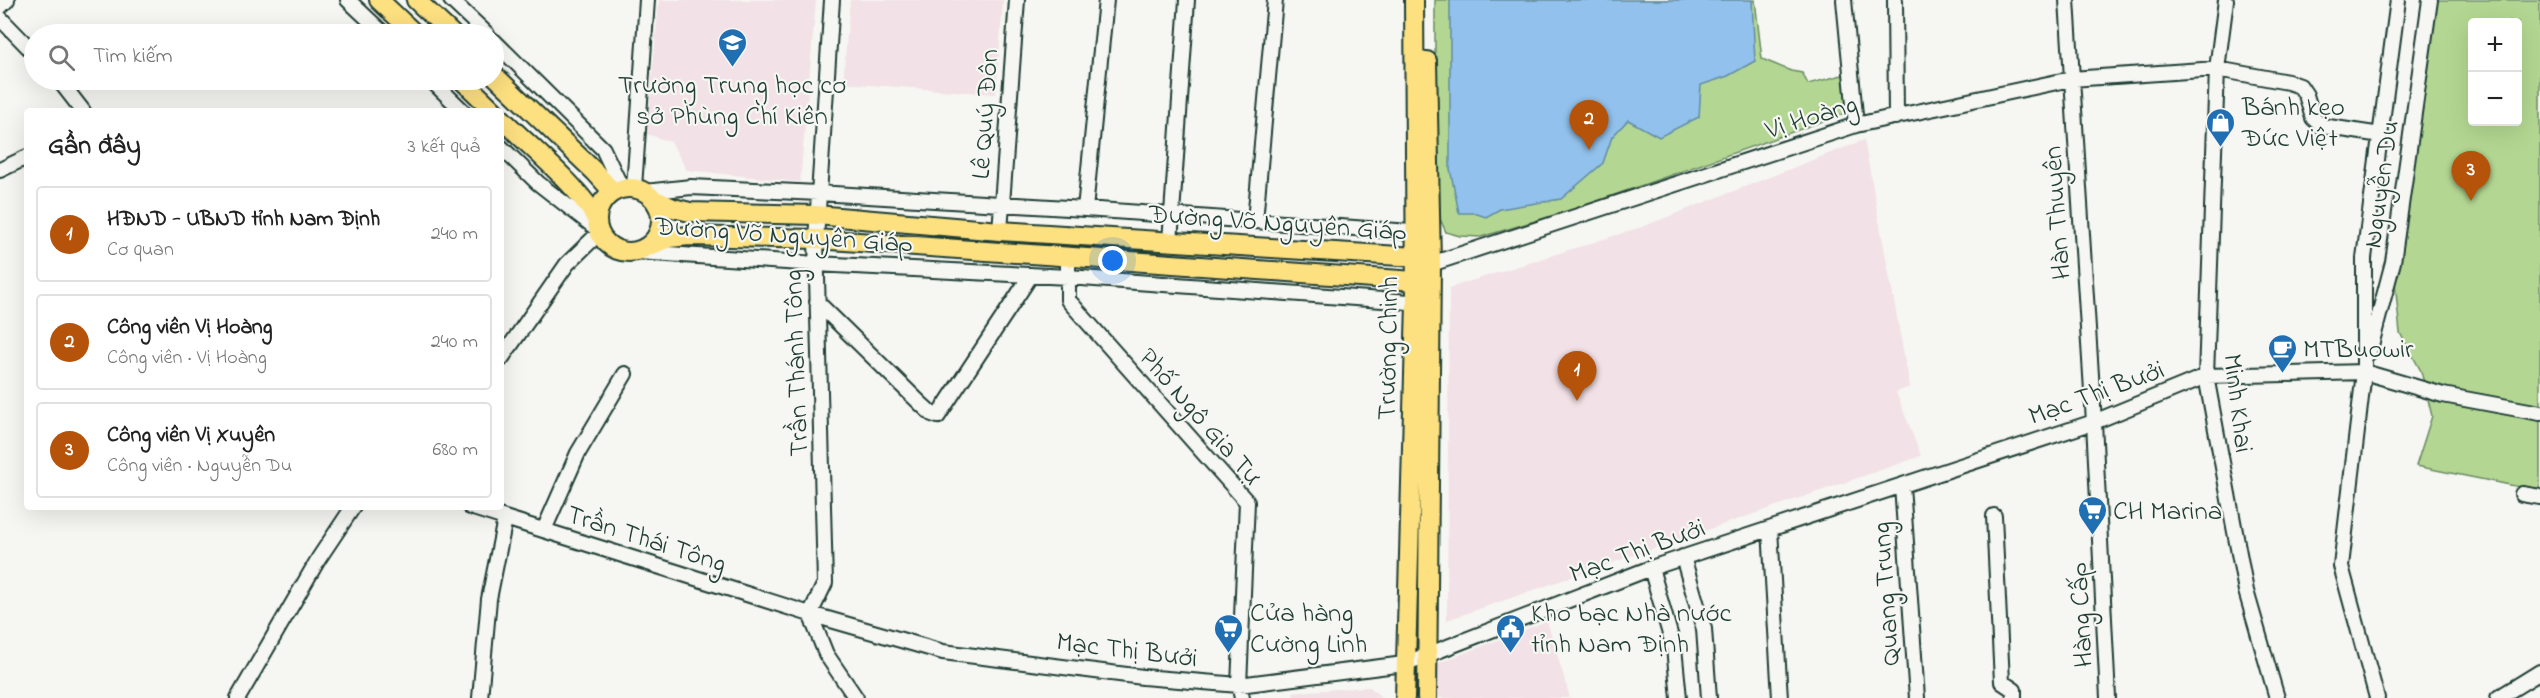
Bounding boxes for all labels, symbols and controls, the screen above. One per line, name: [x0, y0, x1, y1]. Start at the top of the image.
map controls: [2468, 18, 2522, 126]
button: +: [2468, 18, 2522, 72]
search box: [24, 24, 504, 90]
school or university icon: Trường Trung học cơ sở Phùng Chí Kiên: [716, 26, 748, 68]
icon: search: [45, 41, 78, 74]
text: Tìm kiếm: [93, 41, 173, 73]
street label: Lê Quý Đôn: [962, 48, 1010, 181]
place label: Trường Trung học cơ sở Phùng Chí Kiên: [618, 67, 846, 137]
button: −: [2468, 72, 2522, 126]
street label: Vị Hoàng: [1760, 86, 1863, 151]
place label: Bánh kẹo Đức Việt: [2241, 89, 2345, 159]
pin: 2: [1570, 100, 1608, 150]
shop icon: Bánh kẹo Đức Việt: [2205, 106, 2237, 148]
street label: Nguyễn Du: [2354, 118, 2411, 251]
text: Gần đây: [48, 128, 141, 166]
text: 3 kết quả: [407, 133, 480, 162]
street label: Hàn Thuyên: [2034, 144, 2083, 281]
pin: 3: [2452, 152, 2490, 201]
street label: Đường Võ Nguyên Giáp: [1146, 196, 1408, 253]
text: HĐND - UBND tỉnh Nam Định: [107, 204, 380, 236]
street label: Đường Võ Nguyên Giáp: [652, 208, 914, 265]
text: 1: [66, 220, 73, 249]
text: 240 m: [431, 220, 478, 249]
text: Cơ quan: [107, 236, 174, 265]
your location: [1098, 246, 1127, 275]
street label: Trần Thánh Tông: [775, 269, 820, 457]
street label: Trường Chinh: [1369, 276, 1410, 420]
text: Công viên Vị Hoàng: [107, 312, 272, 344]
text: 2: [65, 328, 74, 357]
text: 240 m: [431, 328, 478, 357]
place label: MTBuowir: [2303, 331, 2414, 370]
cafe icon: MTBuowir: [2266, 332, 2298, 374]
street label: Phố Ngô Gia Tự: [1128, 340, 1270, 495]
text: Công viên · Vị Hoàng: [107, 344, 267, 373]
pin: 1: [1558, 352, 1596, 401]
street label: Mạc Thị Bưởi: [2023, 352, 2170, 437]
street label: Minh Khai: [2211, 352, 2262, 455]
text: Công viên Vị Xuyên: [107, 420, 275, 452]
text: 3: [65, 436, 74, 465]
text: 680 m: [433, 436, 478, 465]
text: Công viên · Nguyễn Du: [107, 452, 292, 481]
place label: CH Marina: [2113, 493, 2222, 532]
supermarket icon: CH Marina: [2076, 494, 2108, 536]
street label: Trần Thái Tông: [561, 496, 731, 585]
street label: Mạc Thị Bưởi: [1564, 510, 1711, 595]
street label: Quang Trung: [1863, 521, 1912, 667]
street label: Hàng Cấp: [2060, 561, 2105, 669]
place label: Cửa hàng Cường Linh: [1250, 595, 1367, 665]
place label: Kho bạc Nhà nước tỉnh Nam Định: [1531, 595, 1731, 665]
supermarket icon: Cửa hàng Cường Linh: [1213, 612, 1245, 654]
public building icon: Kho bạc Nhà nước tỉnh Nam Định: [1494, 612, 1526, 654]
street label: Mạc Thị Bưởi: [1054, 623, 1200, 679]

